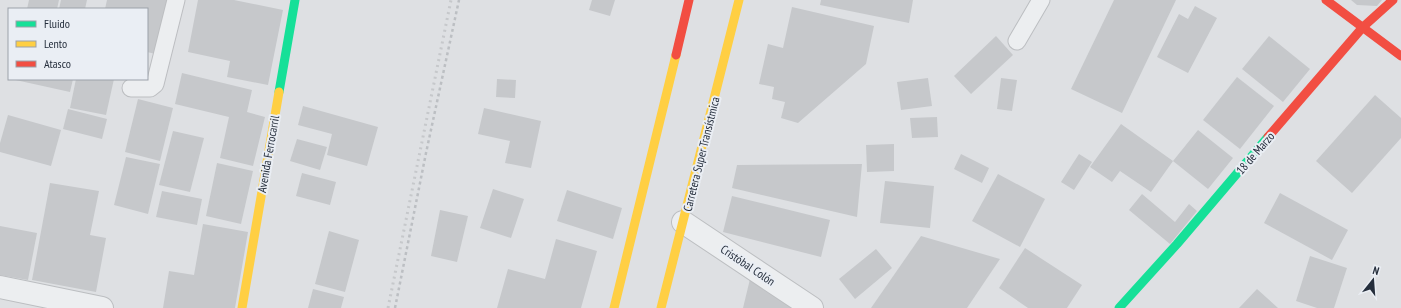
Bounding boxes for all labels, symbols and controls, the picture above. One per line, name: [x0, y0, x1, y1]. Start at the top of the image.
legend: [8, 8, 148, 80]
text: Fluido: [44, 16, 70, 31]
text: Lento: [44, 36, 67, 51]
text: Atasco: [44, 56, 71, 71]
street label: Carretera Super Transístmica: [679, 95, 723, 213]
street label: Avenida Ferrocarril: [254, 114, 282, 194]
street label: 18 de Marzo: [1233, 129, 1277, 177]
street label: Cristóbal Colón: [718, 241, 778, 289]
north arrow: [1353, 260, 1393, 300]
text: N: [1371, 263, 1381, 278]

